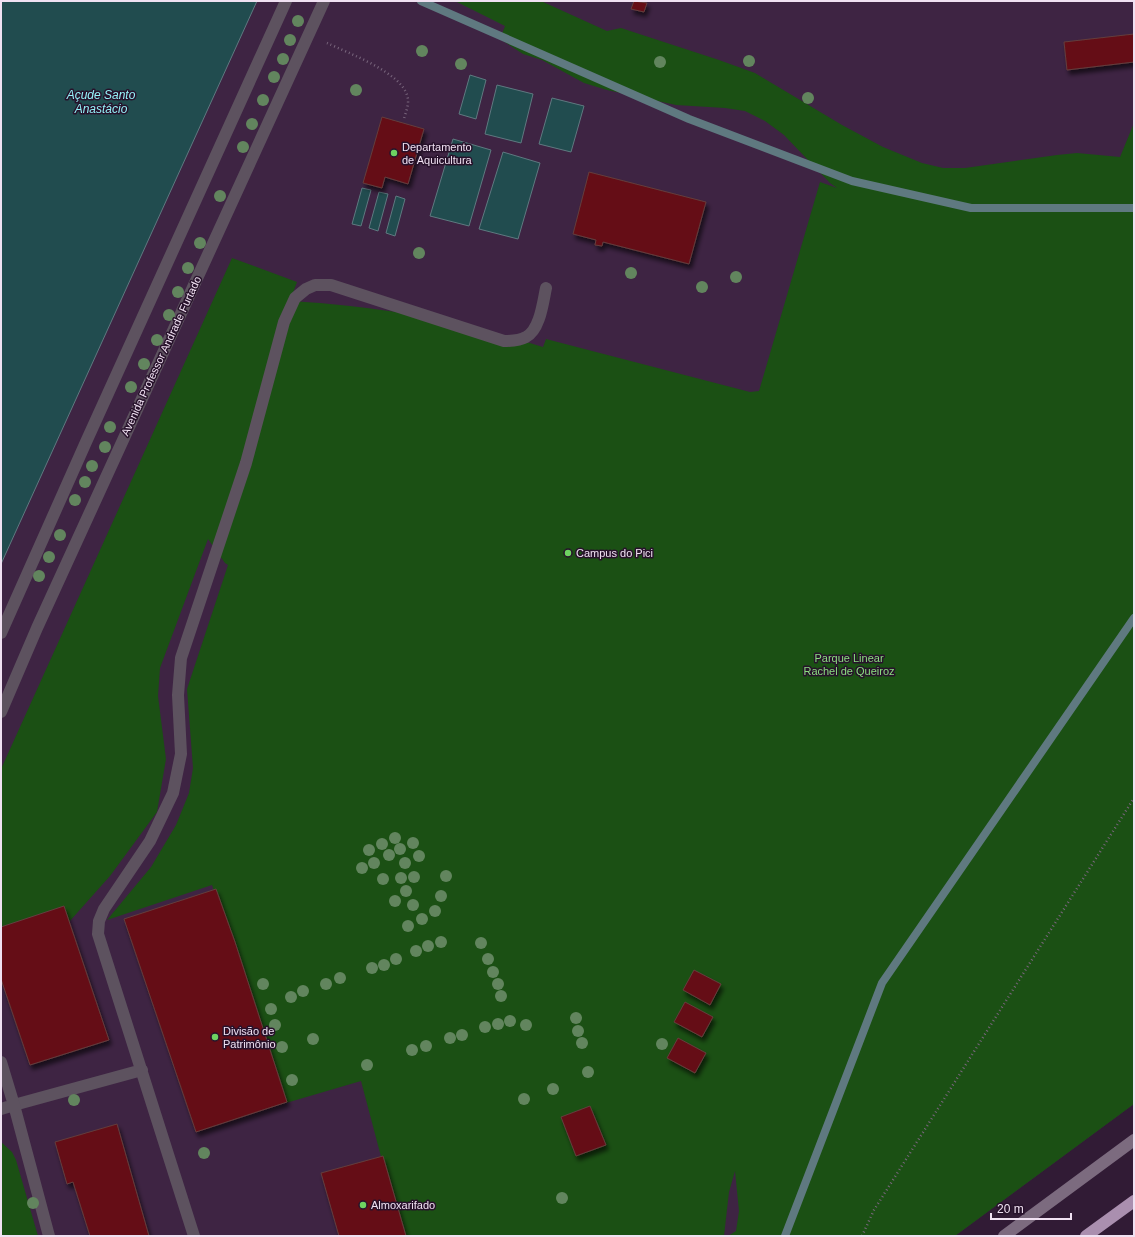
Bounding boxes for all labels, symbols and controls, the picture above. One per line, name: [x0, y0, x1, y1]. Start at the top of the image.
water label: Açude Santo Anastácio: [66, 88, 136, 116]
place label: Departamento de Aquicultura: [402, 141, 473, 166]
marker: Departamento de Aquicultura: [389, 148, 399, 158]
street label: Avenida Professor Andrade Furtado: [119, 274, 203, 438]
place label: Campus do Pici: [576, 547, 653, 559]
marker: Campus do Pici: [563, 548, 573, 558]
park label: Parque Linear Rachel de Queiroz: [803, 652, 895, 677]
place label: Divisão de Patrimônio: [223, 1025, 276, 1050]
marker: Divisão de Patrimônio: [210, 1032, 220, 1042]
scale bar: [991, 1195, 1071, 1221]
place label: Almoxarifado: [371, 1199, 435, 1211]
marker: Almoxarifado: [358, 1200, 368, 1210]
text: 20 m: [997, 1202, 1024, 1216]

